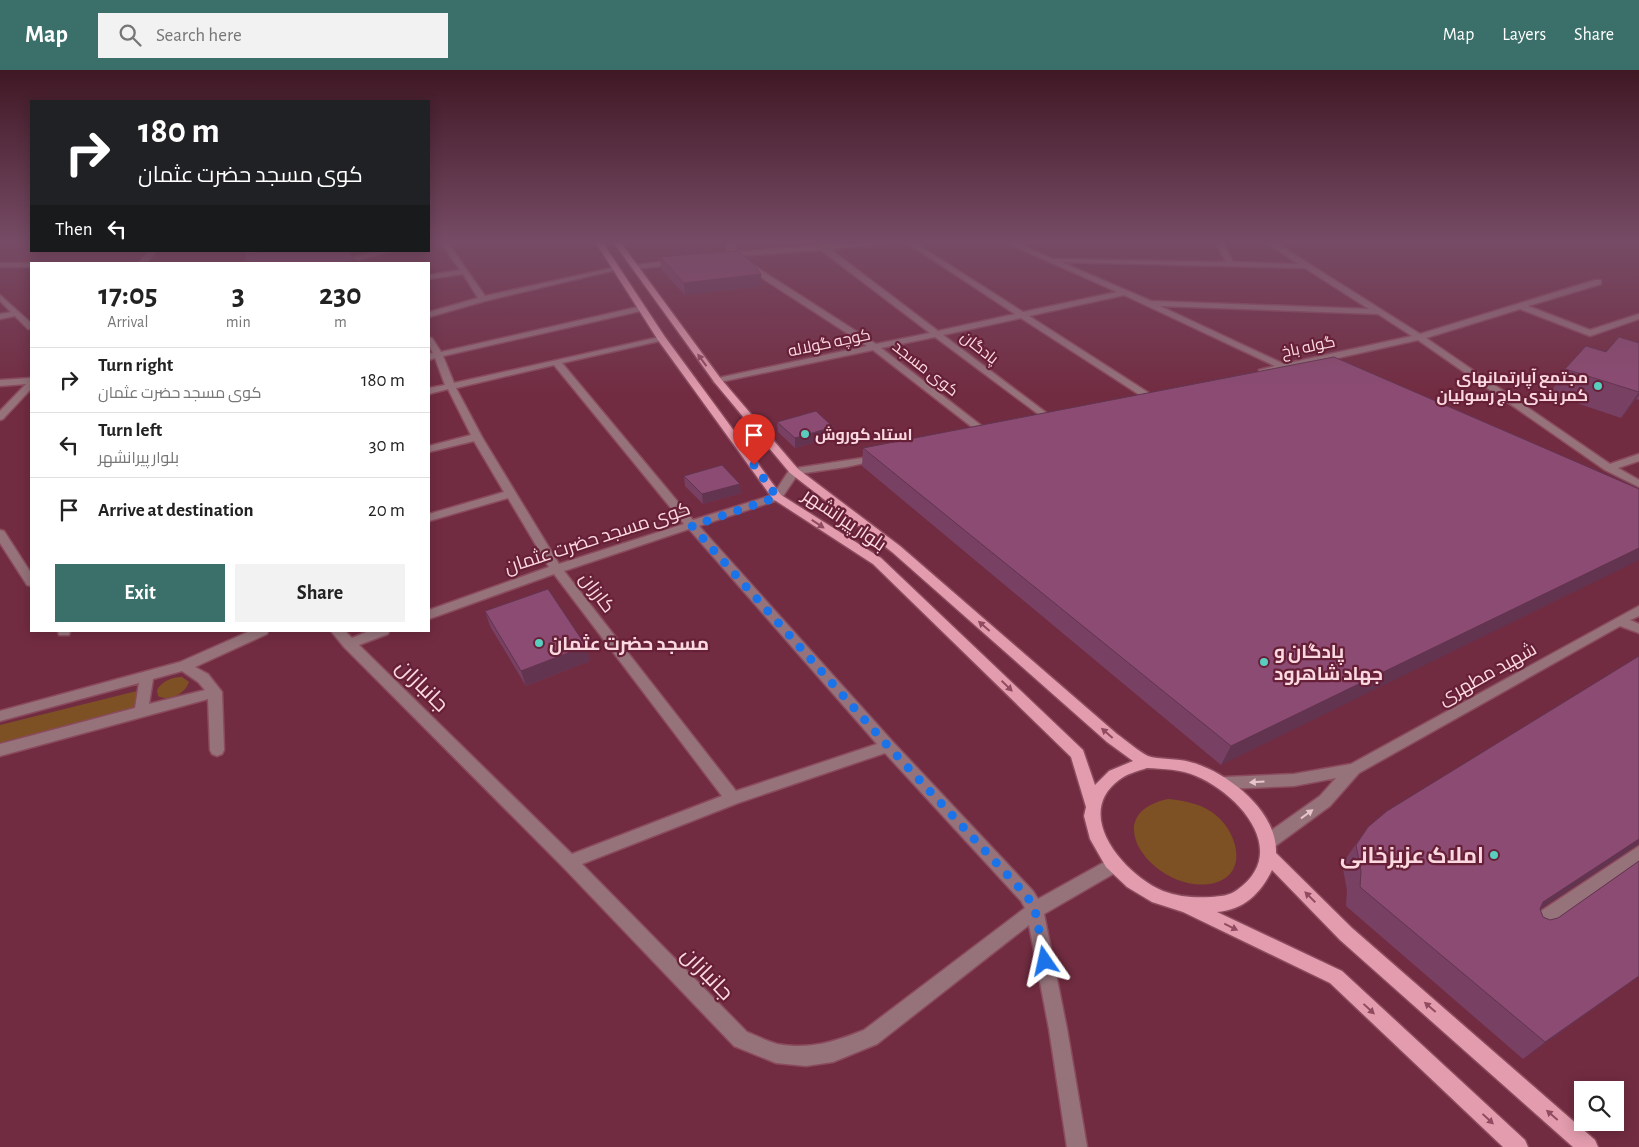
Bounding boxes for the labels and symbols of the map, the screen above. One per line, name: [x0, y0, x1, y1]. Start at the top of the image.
street label: کوچه گولاله: [786, 326, 873, 362]
street label: پادگان: [956, 328, 1002, 370]
street label: گوله باخ: [1280, 333, 1337, 363]
street label: کوی مسجد: [888, 338, 961, 401]
one-way arrow: [697, 353, 707, 367]
place label: مجتمع آپارتمانهای کمر بندی حاج رسولیان: [1436, 368, 1588, 406]
marker: مجتمع آپارتمانهای کمر بندی حاج رسولیان: [1592, 380, 1604, 392]
pin: [733, 414, 775, 465]
place label: استاد کوروش: [815, 426, 912, 444]
marker: استاد کوروش: [799, 428, 811, 440]
street label: بلوار پیرانشهر: [797, 484, 890, 557]
street label: کوی مسجد حضرت عثمان: [502, 498, 693, 578]
one-way arrow: [812, 519, 825, 528]
street label: کارزان: [575, 569, 618, 617]
one-way arrow: [978, 621, 991, 632]
place label: مسجد حضرت عثمان: [549, 634, 709, 655]
marker: مسجد حضرت عثمان: [533, 637, 545, 649]
street label: شهید مطهری: [1435, 639, 1540, 710]
place label: پادگان و جهاد شاهرود: [1274, 643, 1383, 685]
street label: جانبازان: [391, 655, 453, 717]
marker: پادگان و جهاد شاهرود: [1258, 656, 1270, 668]
one-way arrow: [1001, 680, 1013, 692]
one-way arrow: [1100, 728, 1113, 739]
one-way arrow: [1249, 778, 1265, 786]
one-way arrow: [1301, 809, 1314, 819]
place label: املاک عزیزخانی: [1340, 845, 1484, 869]
marker: املاک عزیزخانی: [1488, 849, 1500, 861]
one-way arrow: [1304, 892, 1316, 904]
one-way arrow: [1224, 923, 1238, 931]
position arrow: [1018, 934, 1070, 986]
street label: جانبازان: [676, 943, 737, 1005]
one-way arrow: [1423, 1002, 1436, 1013]
one-way arrow: [1363, 1003, 1375, 1015]
one-way arrow: [1546, 1109, 1558, 1121]
one-way arrow: [1482, 1113, 1494, 1125]

